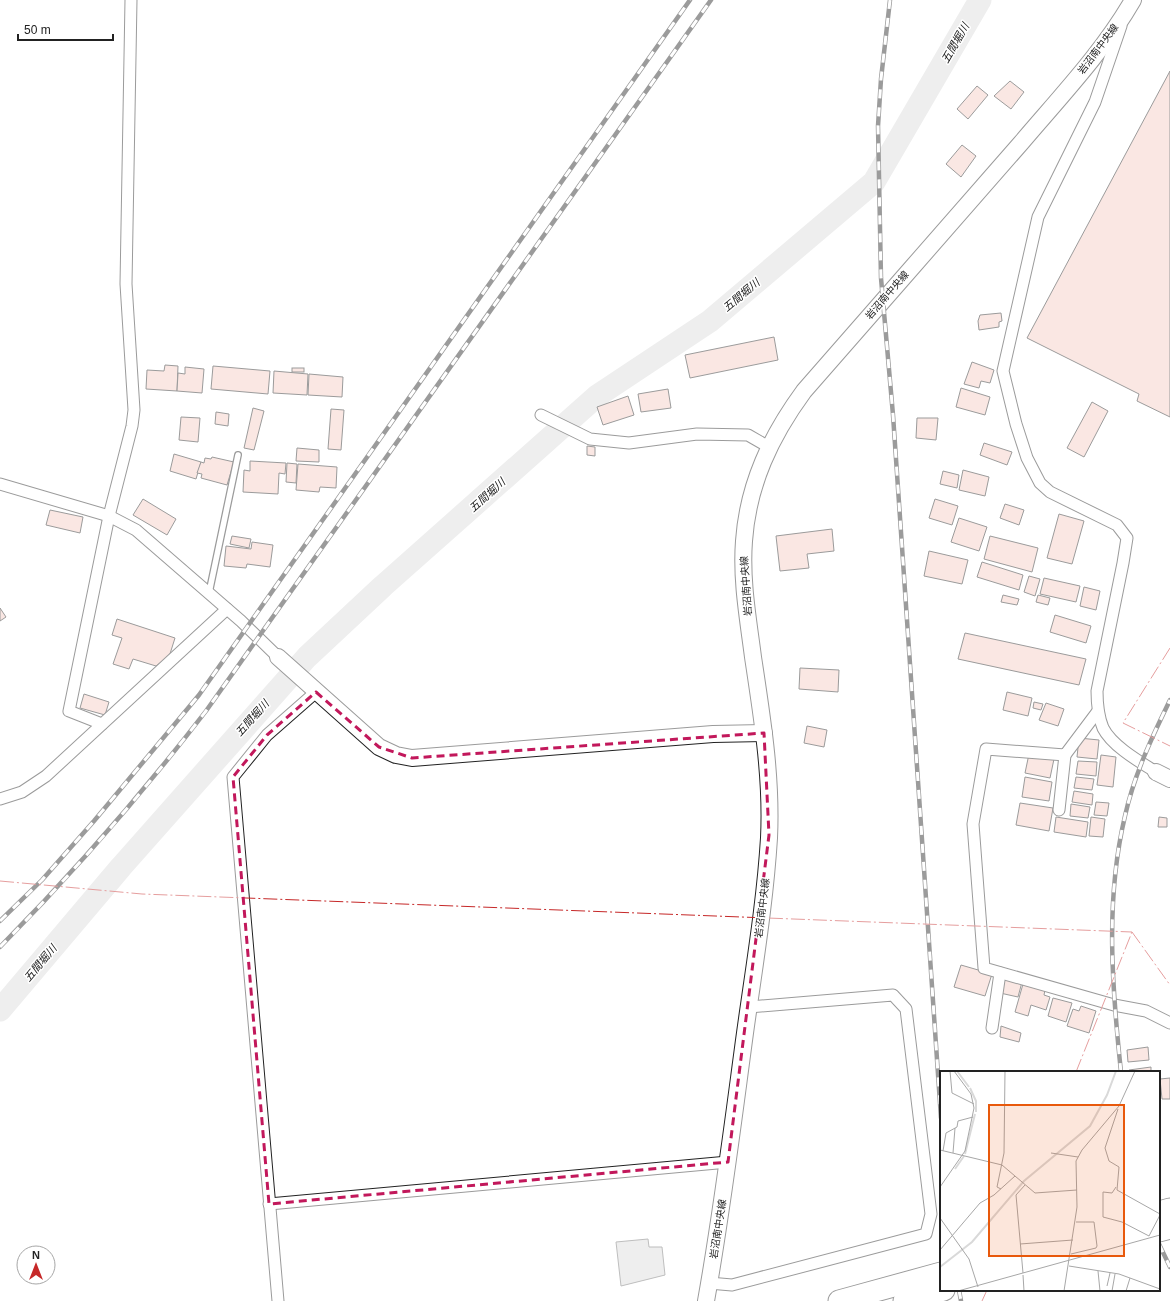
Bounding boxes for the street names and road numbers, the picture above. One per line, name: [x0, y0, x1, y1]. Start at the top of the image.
street label: 岩沼南中央線: [1076, 22, 1120, 76]
street label: 岩沼南中央線: [863, 269, 911, 321]
street label: 岩沼南中央線: [738, 556, 754, 616]
street label: 岩沼南中央線: [753, 878, 771, 938]
street label: 岩沼南中央線: [708, 1199, 728, 1259]

